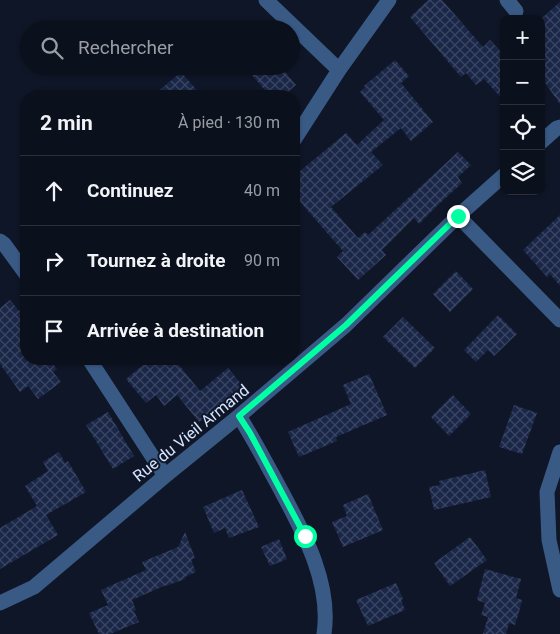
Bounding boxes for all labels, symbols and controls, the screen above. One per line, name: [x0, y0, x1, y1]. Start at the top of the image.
map controls: [500, 15, 545, 195]
button: +: [500, 15, 545, 60]
search box: [20, 20, 300, 75]
icon: search: [38, 34, 66, 62]
text: Rechercher: [78, 36, 173, 59]
button: −: [500, 60, 545, 105]
button: locate: [500, 105, 545, 150]
text: 2 min: [40, 111, 93, 135]
text: À pied · 130 m: [178, 113, 280, 132]
button: layers: [500, 150, 545, 195]
icon: ahead: [40, 177, 68, 205]
text: Continuez: [87, 179, 173, 202]
text: 40 m: [244, 181, 280, 200]
route end: [447, 205, 470, 228]
icon: right: [40, 247, 68, 275]
text: Tournez à droite: [87, 249, 226, 272]
text: 90 m: [244, 251, 280, 270]
icon: arrive: [40, 317, 68, 345]
text: Arrivée à destination: [87, 319, 264, 342]
street label: Rue du Vieil Armand: [129, 380, 253, 486]
route start: [294, 525, 317, 548]

